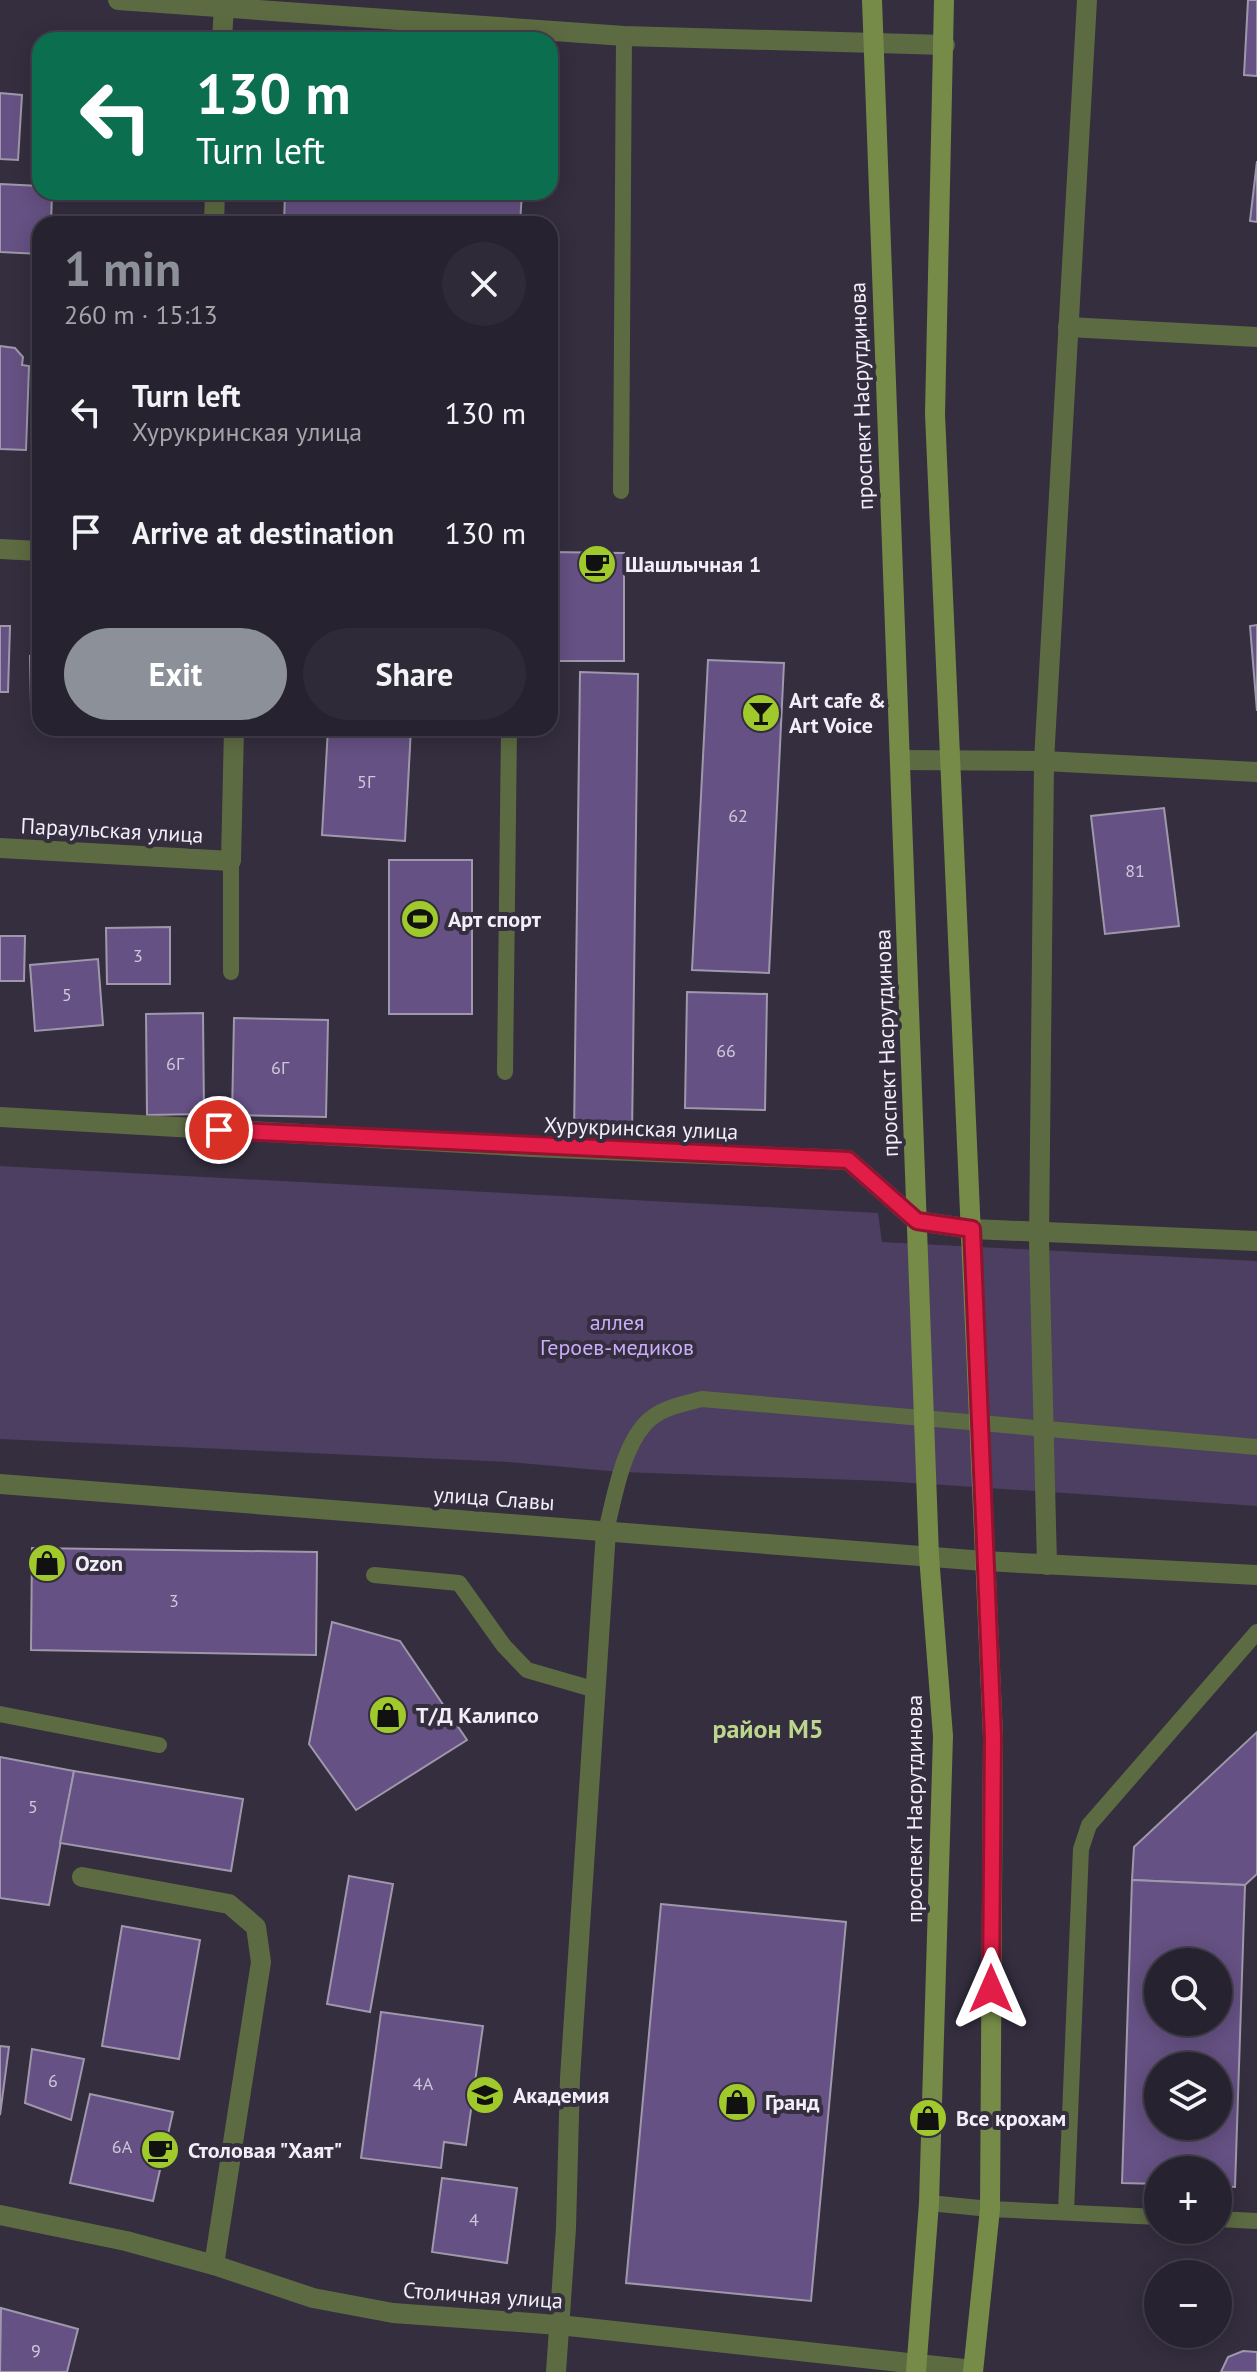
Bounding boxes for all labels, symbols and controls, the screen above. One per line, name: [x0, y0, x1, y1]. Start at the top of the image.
text: 130 m: [196, 57, 351, 129]
icon: left: [64, 64, 168, 168]
text: Turn left: [196, 127, 325, 174]
text: 1 min: [64, 237, 181, 299]
button: close: [442, 242, 526, 326]
street label: проспект Насрутдинова: [843, 282, 879, 510]
text: 260 m · 15:13: [64, 298, 218, 331]
text: Turn left: [132, 376, 240, 415]
icon: left: [64, 390, 108, 434]
text: 130 m: [445, 393, 526, 432]
text: Хурукринская улица: [132, 415, 362, 448]
icon: arrive: [64, 510, 108, 554]
text: Arrive at destination: [132, 513, 394, 552]
text: 130 m: [445, 513, 526, 552]
cafe icon: Шашлычная 1: [576, 543, 618, 585]
place label: Шашлычная 1: [625, 550, 761, 578]
button: Exit: [64, 628, 287, 720]
button: Share: [303, 628, 526, 720]
place label: Art cafe & Art Voice: [789, 686, 886, 739]
bar icon: Art cafe & Art Voice: [740, 692, 782, 734]
house number: 5Г: [357, 770, 376, 793]
house number: 62: [728, 804, 748, 827]
street label: Параульская улица: [20, 811, 204, 849]
house number: 81: [1125, 859, 1145, 882]
sports icon: Арт спорт: [399, 898, 441, 940]
place label: Арт спорт: [448, 905, 542, 933]
street label: проспект Насрутдинова: [868, 929, 904, 1157]
house number: 3: [133, 944, 143, 967]
house number: 5: [62, 983, 72, 1006]
house number: 66: [716, 1039, 736, 1062]
house number: 6Г: [166, 1052, 185, 1075]
house number: 6Г: [271, 1056, 290, 1079]
pin: [185, 1096, 253, 1164]
icon: arrive: [197, 1108, 241, 1152]
street label: Хурукринская улица: [543, 1111, 739, 1145]
park label: аллея Героев-медиков: [540, 1308, 694, 1361]
street label: улица Славы: [433, 1480, 555, 1516]
shop icon: Ozon: [26, 1542, 68, 1584]
place label: Ozon: [75, 1549, 123, 1577]
house number: 3: [169, 1589, 179, 1612]
shop icon: Т/Д Калипсо: [367, 1694, 409, 1736]
street label: проспект Насрутдинова: [900, 1695, 928, 1923]
place label: Т/Д Калипсо: [416, 1701, 539, 1729]
district label: район М5: [712, 1712, 824, 1745]
house number: 5: [28, 1795, 38, 1818]
position arrow: [949, 1947, 1033, 2031]
map controls: [1144, 1948, 1232, 2348]
button: search: [1144, 1948, 1232, 2036]
button: layers: [1144, 2052, 1232, 2140]
house number: 6: [48, 2069, 58, 2092]
house number: 4А: [413, 2072, 434, 2095]
school or university icon: Академия: [464, 2074, 506, 2116]
place label: Академия: [513, 2081, 609, 2109]
shop icon: Гранд: [716, 2081, 758, 2123]
place label: Гранд: [765, 2088, 820, 2116]
shop icon: Все крохам: [907, 2097, 949, 2139]
place label: Все крохам: [956, 2104, 1066, 2132]
cafe icon: Столовая "Хаят": [139, 2129, 181, 2171]
house number: 6А: [112, 2135, 133, 2158]
place label: Столовая "Хаят": [188, 2136, 342, 2164]
button: +: [1144, 2156, 1232, 2244]
house number: 4: [469, 2208, 479, 2231]
button: −: [1144, 2260, 1232, 2348]
street label: Столичная улица: [402, 2275, 564, 2315]
house number: 9: [31, 2339, 41, 2362]

